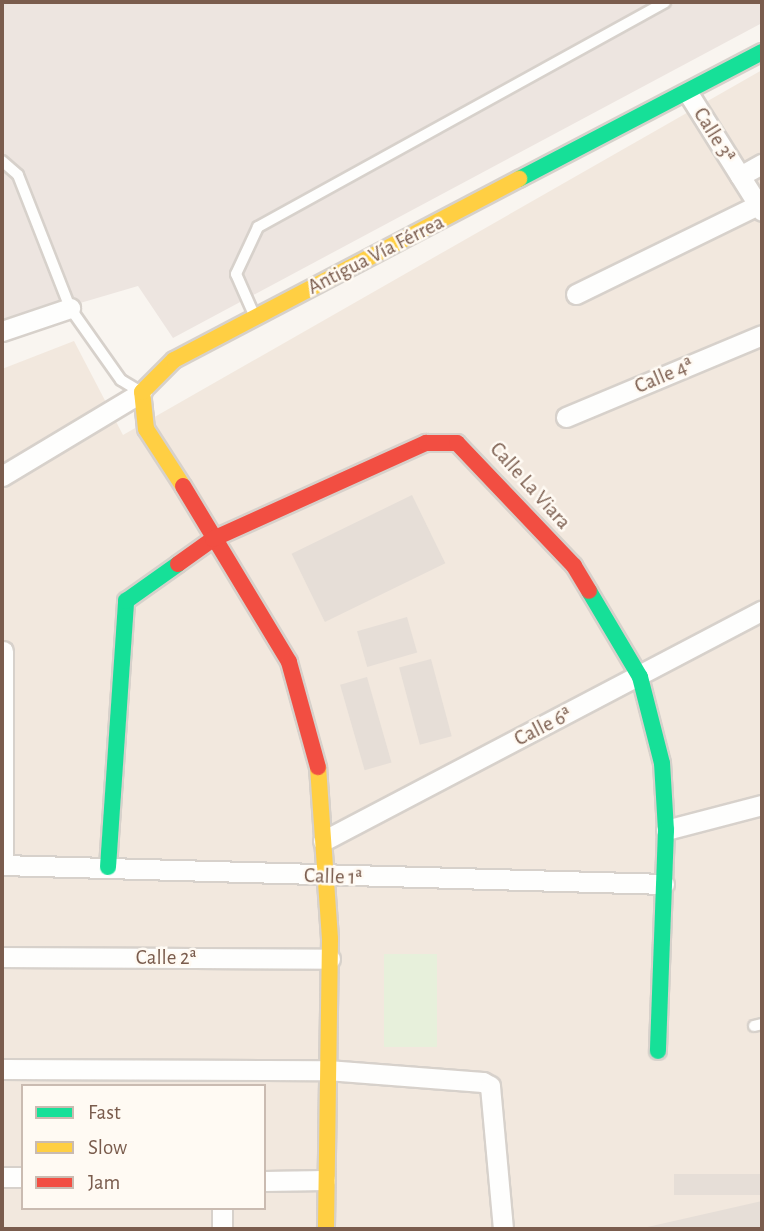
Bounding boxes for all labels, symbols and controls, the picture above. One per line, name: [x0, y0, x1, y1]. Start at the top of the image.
street label: Calle 3ª: [688, 103, 740, 167]
street label: Antigua Vía Férrea: [304, 210, 448, 300]
street label: Calle 4ª: [631, 352, 697, 400]
street label: Calle La Viara: [484, 437, 576, 535]
street label: Calle 6ª: [510, 702, 576, 752]
street label: Calle 1ª: [304, 863, 362, 891]
street label: Calle 2ª: [136, 945, 196, 971]
legend: [21, 1084, 266, 1210]
text: Fast: [88, 1102, 121, 1123]
text: Slow: [88, 1137, 127, 1158]
text: Jam: [88, 1172, 120, 1193]

